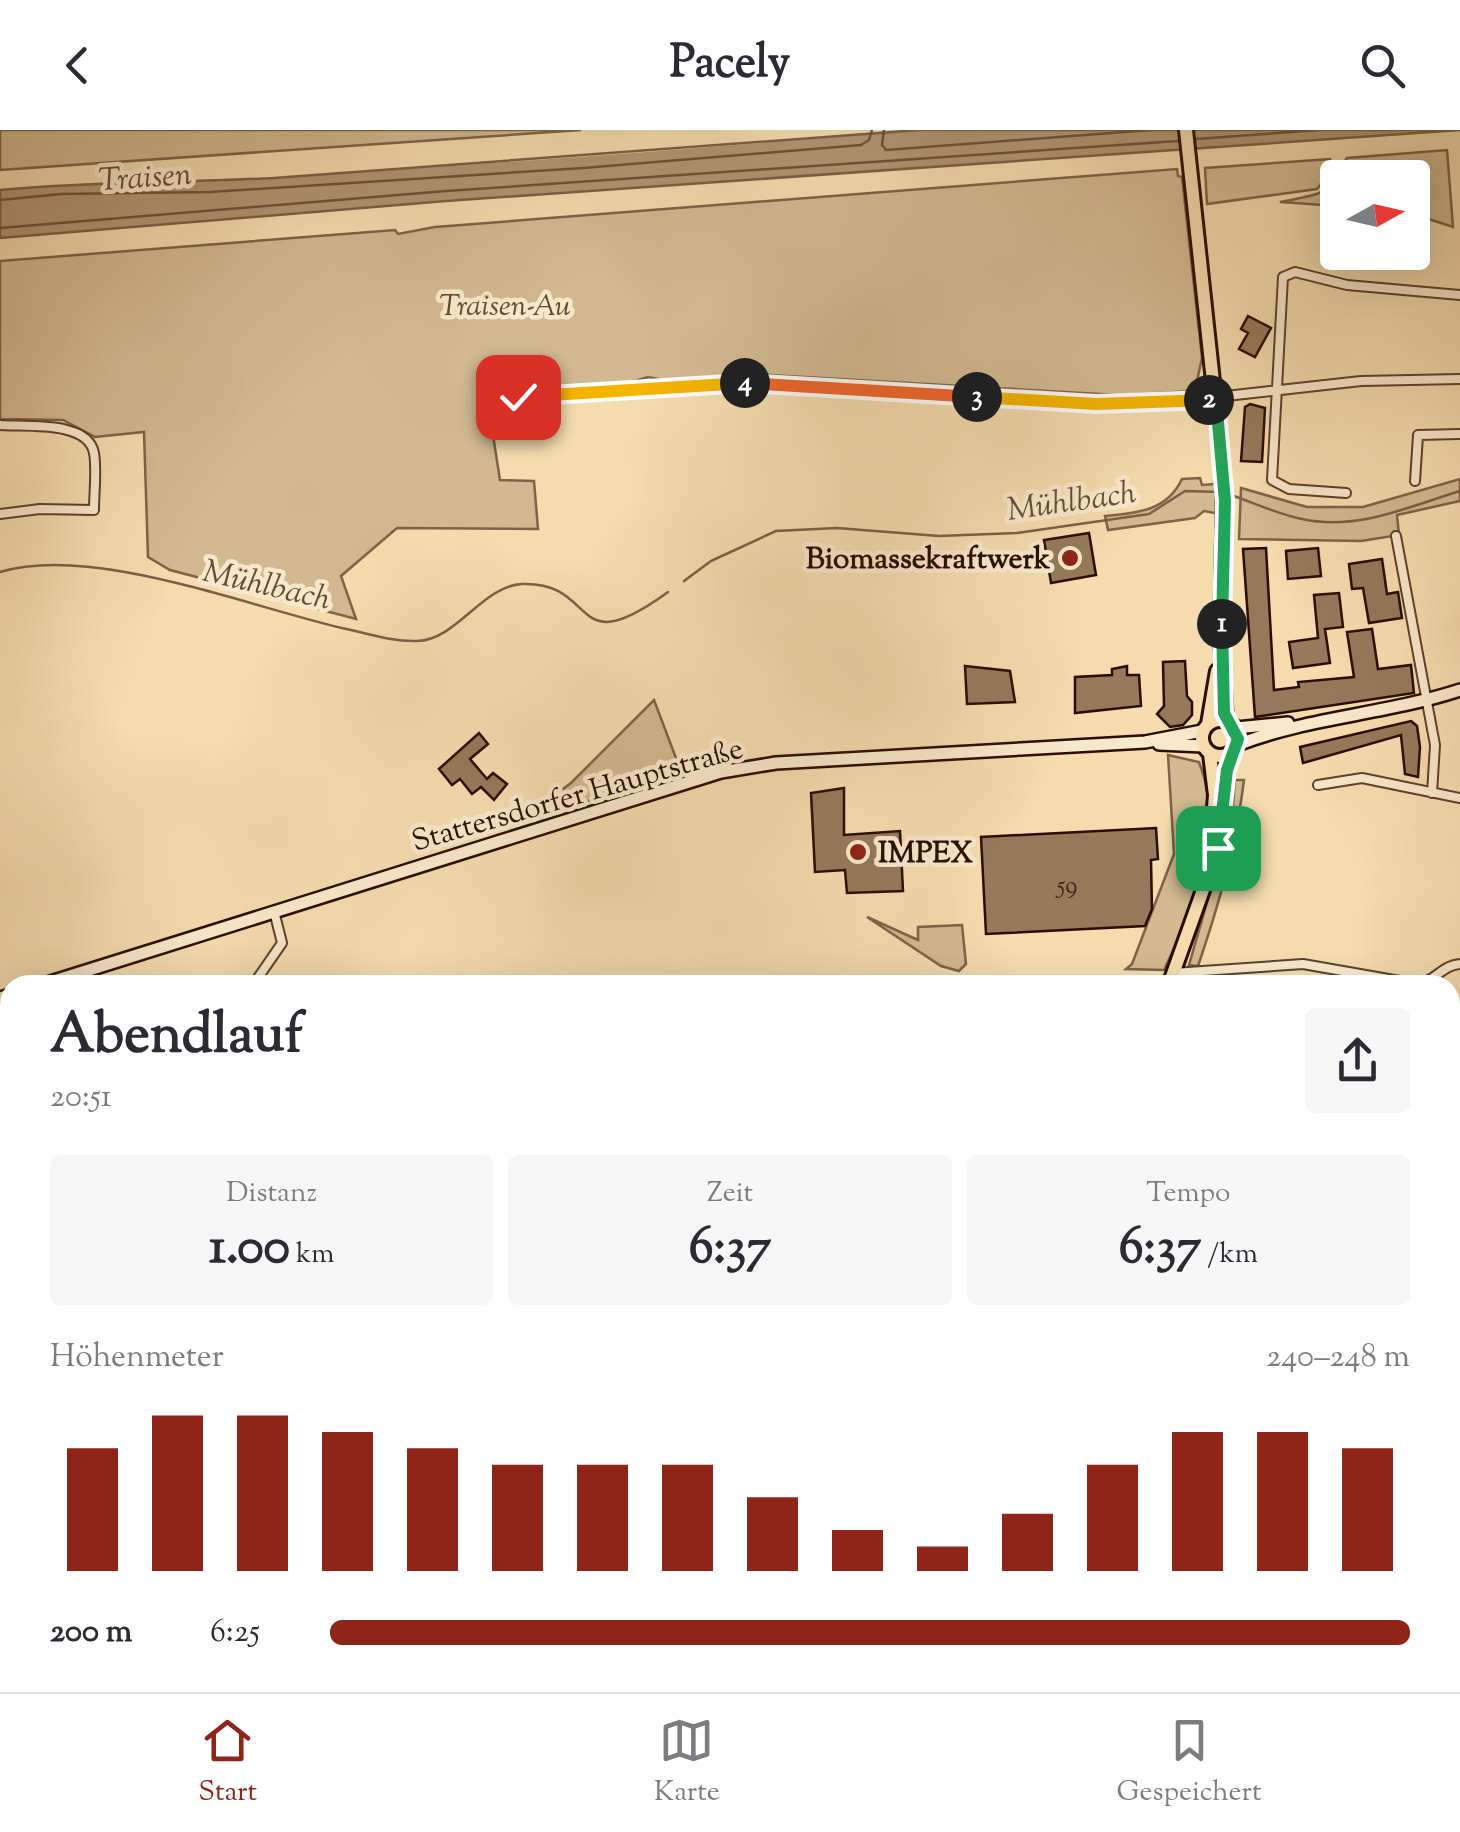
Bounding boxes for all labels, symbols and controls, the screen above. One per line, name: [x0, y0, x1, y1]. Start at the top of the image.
text: Pacely: [670, 33, 790, 98]
icon: back: [50, 38, 105, 93]
icon: search: [1355, 38, 1410, 93]
water label: Traisen: [97, 153, 193, 205]
north arrow: [1320, 160, 1430, 270]
map controls: [1320, 160, 1430, 270]
park label: Traisen-Au: [439, 286, 571, 329]
pin: [476, 355, 561, 440]
pin: 4: [720, 358, 770, 408]
text: 4: [738, 363, 752, 403]
icon: check: [491, 370, 546, 425]
pin: 3: [952, 372, 1002, 422]
pin: 2: [1184, 375, 1234, 425]
text: 3: [971, 377, 983, 417]
text: 2: [1202, 380, 1216, 420]
water label: Mühlbach: [1004, 471, 1139, 535]
place label: Biomassekraftwerk: [806, 539, 1051, 582]
marker: Biomassekraftwerk: [1059, 547, 1081, 569]
water label: Mühlbach: [198, 550, 335, 624]
pin: 1: [1197, 599, 1247, 649]
text: 1: [1217, 604, 1227, 644]
street label: Stattersdorfer Hauptstraße: [407, 728, 748, 864]
pin: [1176, 806, 1261, 891]
icon: arrive: [1191, 821, 1246, 876]
place label: IMPEX: [878, 833, 973, 876]
marker: IMPEX: [847, 841, 869, 863]
house number: 59: [1055, 869, 1077, 905]
text: Abendlauf: [50, 998, 303, 1077]
button: share: [1305, 1008, 1410, 1113]
text: 20:51: [50, 1075, 112, 1121]
text: Distanz: [226, 1174, 317, 1214]
text: Zeit: [707, 1174, 753, 1214]
text: Tempo: [1146, 1174, 1230, 1214]
text: 1.00: [209, 1214, 290, 1286]
text: 6:37: [689, 1214, 771, 1286]
text: 6:37: [1119, 1214, 1201, 1286]
text: km: [290, 1235, 334, 1275]
text: /km: [1201, 1235, 1258, 1275]
text: Höhenmeter: [50, 1335, 224, 1381]
text: 240–248 m: [1266, 1335, 1410, 1381]
text: 200 m: [50, 1610, 132, 1656]
text: 6:25: [210, 1610, 260, 1656]
tab: Start: [198, 1713, 257, 1813]
tab: Karte: [654, 1713, 720, 1813]
tab: Gespeichert: [1117, 1713, 1262, 1813]

